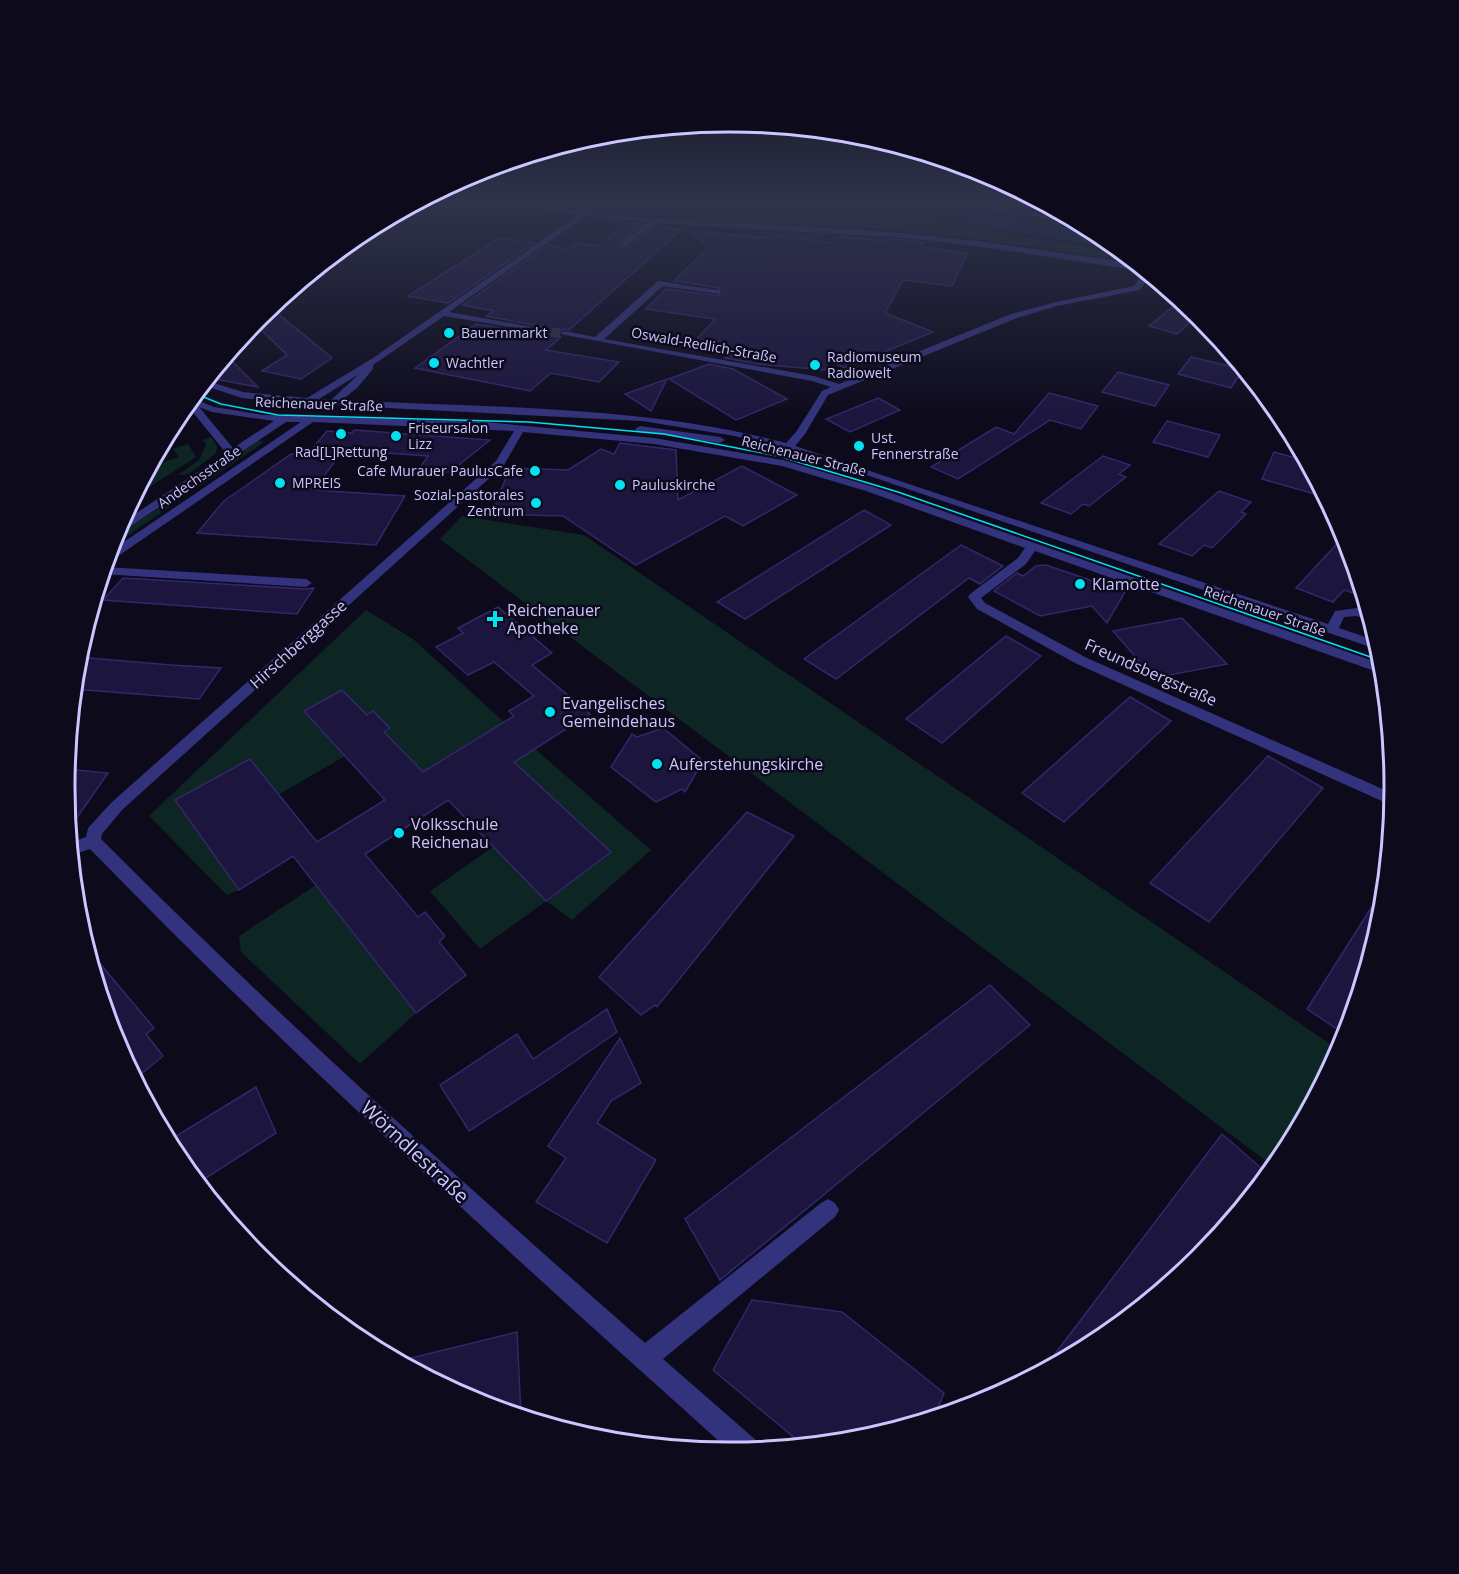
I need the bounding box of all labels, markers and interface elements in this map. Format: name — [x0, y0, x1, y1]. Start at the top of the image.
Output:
street label: Oswald-Redlich-Straße — [630, 322, 778, 367]
place label: Bauernmarkt — [461, 323, 547, 342]
marker: Bauernmarkt — [442, 326, 456, 340]
place label: Radiomuseum Radiowelt — [827, 347, 922, 382]
place label: Wachtler — [446, 353, 504, 372]
marker: Wachtler — [427, 356, 441, 370]
marker: Radiomuseum Radiowelt — [808, 358, 822, 372]
street label: Reichenauer Straße — [255, 392, 383, 415]
place label: Friseursalon Lizz — [408, 418, 488, 453]
marker: Rad[L]Rettung — [334, 427, 348, 441]
place label: Ust. Fennerstraße — [871, 428, 959, 463]
marker: Friseursalon Lizz — [389, 429, 403, 443]
street label: Reichenauer Straße — [740, 431, 869, 480]
marker: Ust. Fennerstraße — [852, 439, 866, 453]
street label: Andechsstraße — [153, 441, 244, 512]
place label: Rad[L]Rettung — [295, 442, 388, 461]
place label: Cafe Murauer PaulusCafe — [357, 461, 523, 480]
marker: Cafe Murauer PaulusCafe — [528, 464, 542, 478]
place label: MPREIS — [292, 473, 341, 492]
place label: Pauluskirche — [632, 475, 715, 494]
marker: MPREIS — [273, 476, 287, 490]
marker: Pauluskirche — [613, 478, 627, 492]
place label: Sozial-pastorales Zentrum — [414, 485, 524, 520]
marker: Sozial-pastorales Zentrum — [529, 496, 543, 510]
place label: Klamotte — [1092, 573, 1160, 595]
marker: Klamotte — [1073, 577, 1087, 591]
street label: Reichenauer Straße — [1202, 581, 1329, 640]
street label: Hirschberggasse — [245, 595, 351, 693]
place label: Reichenauer Apotheke — [507, 599, 601, 639]
marker: Reichenauer Apotheke — [488, 612, 502, 626]
street label: Freundsbergstraße — [1081, 633, 1221, 711]
place label: Evangelisches Gemeindehaus — [562, 692, 675, 732]
marker: Evangelisches Gemeindehaus — [543, 705, 557, 719]
place label: Auferstehungskirche — [669, 753, 823, 775]
marker: Auferstehungskirche — [650, 757, 664, 771]
place label: Volksschule Reichenau — [411, 813, 498, 853]
marker: Volksschule Reichenau — [392, 826, 406, 840]
street label: Wörndlestraße — [355, 1094, 475, 1209]

